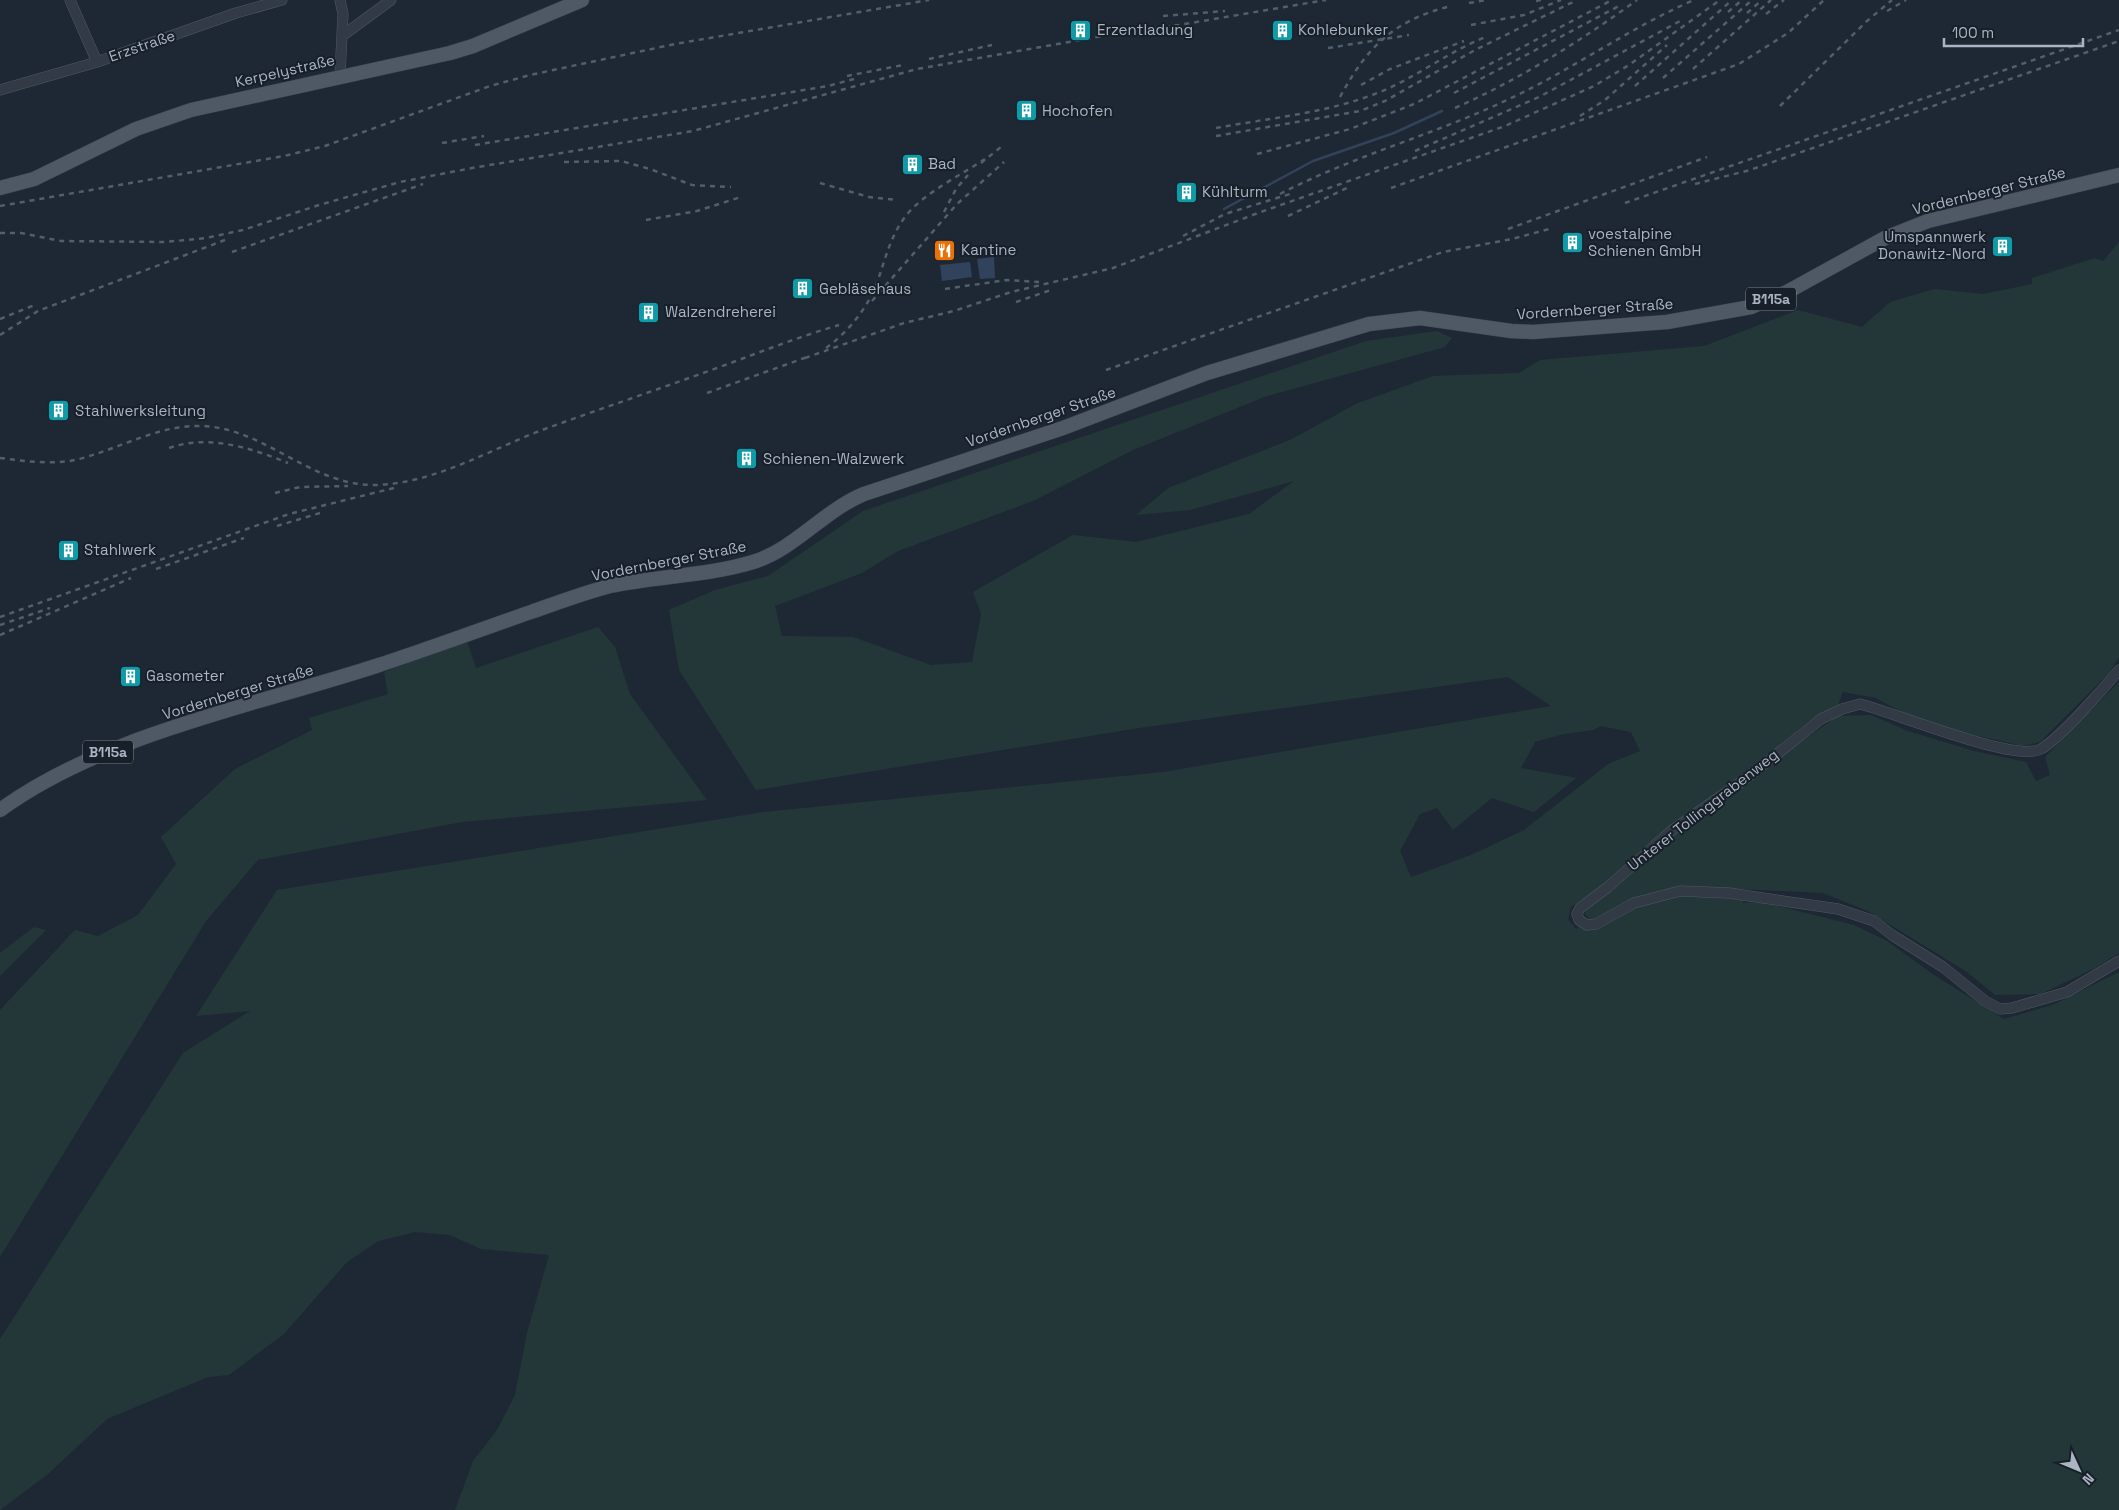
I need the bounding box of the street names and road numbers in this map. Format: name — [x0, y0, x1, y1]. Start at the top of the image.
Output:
street label: Erzstraße — [106, 25, 178, 66]
street label: Kerpelystraße — [233, 50, 337, 91]
street label: Vordernberger Straße — [1910, 162, 2068, 219]
road number: B115a — [1746, 288, 1796, 310]
street label: Vordernberger Straße — [1516, 294, 1674, 323]
street label: Vordernberger Straße — [963, 382, 1118, 451]
street label: Vordernberger Straße — [590, 536, 748, 585]
street label: Vordernberger Straße — [160, 659, 316, 724]
road number: B115a — [83, 740, 133, 764]
street label: Unterer Tollinggrabenweg — [1624, 745, 1782, 874]

